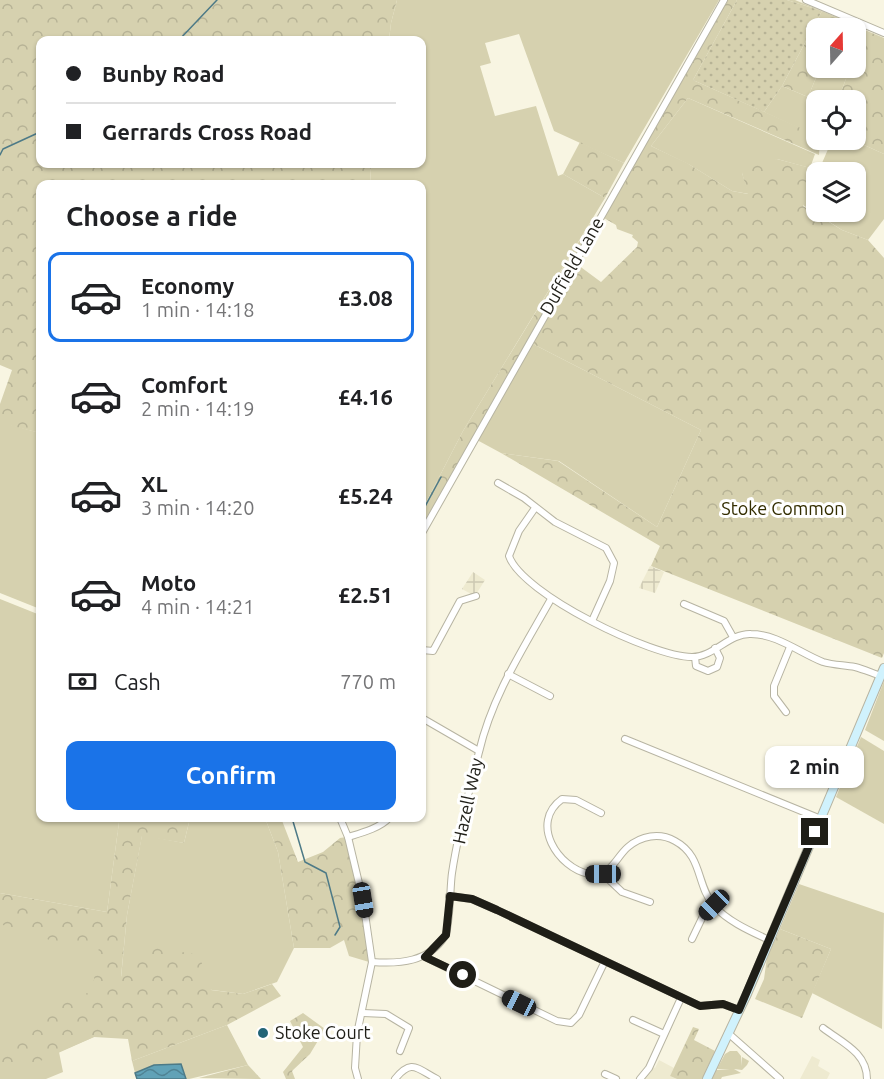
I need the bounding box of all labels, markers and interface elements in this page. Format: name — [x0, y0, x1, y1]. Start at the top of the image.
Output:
north arrow — [806, 18, 866, 78]
map controls — [806, 18, 866, 222]
text: Bunby Road — [102, 61, 225, 86]
button: locate — [806, 90, 866, 150]
text: Gerrards Cross Road — [102, 119, 312, 144]
button: layers — [806, 162, 866, 222]
text: Choose a ride — [66, 201, 238, 231]
street label: Duffield Lane — [535, 213, 607, 318]
icon: car — [69, 270, 123, 324]
text: Economy — [141, 273, 234, 298]
text: £3.08 — [338, 285, 393, 310]
text: 1 min · 14:18 — [141, 298, 255, 321]
icon: car — [69, 369, 123, 423]
text: Comfort — [141, 372, 228, 397]
text: £4.16 — [338, 384, 393, 409]
text: 2 min · 14:19 — [141, 397, 255, 420]
icon: car — [69, 468, 123, 522]
text: XL — [141, 471, 168, 496]
text: £5.24 — [338, 483, 393, 508]
text: 3 min · 14:20 — [141, 496, 255, 519]
park label: Stoke Common — [721, 498, 845, 518]
icon: car — [69, 567, 123, 621]
text: Moto — [141, 570, 196, 595]
text: £2.51 — [338, 582, 393, 607]
text: 4 min · 14:21 — [141, 595, 255, 618]
icon: cash — [66, 665, 99, 698]
text: Cash — [114, 669, 161, 694]
text: 770 m — [340, 670, 396, 693]
button: Confirm — [66, 741, 396, 810]
callout: 2 min — [766, 745, 864, 787]
text: 2 min — [789, 755, 840, 778]
street label: Hazell Way — [448, 756, 486, 846]
route end — [801, 818, 828, 845]
car — [585, 865, 621, 883]
car — [351, 881, 375, 919]
car — [695, 886, 733, 924]
route start — [449, 961, 476, 988]
car — [499, 987, 539, 1019]
place label: Stoke Court — [275, 1022, 371, 1042]
marker: Stoke Court — [256, 1026, 270, 1040]

